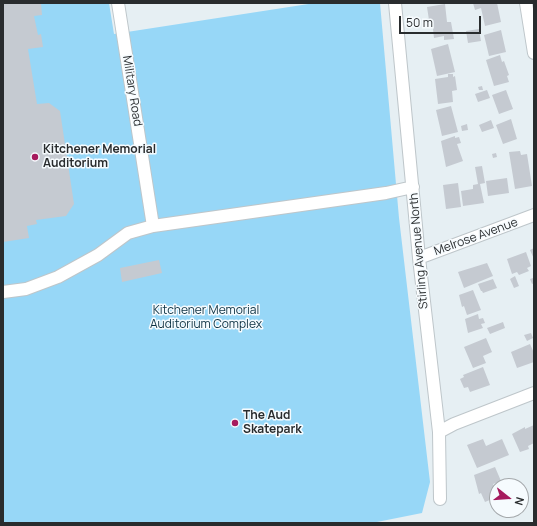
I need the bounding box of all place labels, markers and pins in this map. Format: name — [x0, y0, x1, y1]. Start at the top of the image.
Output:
place label: Kitchener Memorial Auditorium — [43, 143, 156, 171]
marker: Kitchener Memorial Auditorium — [30, 152, 40, 162]
place label: The Aud Skatepark — [243, 409, 302, 437]
marker: The Aud Skatepark — [230, 418, 240, 428]

